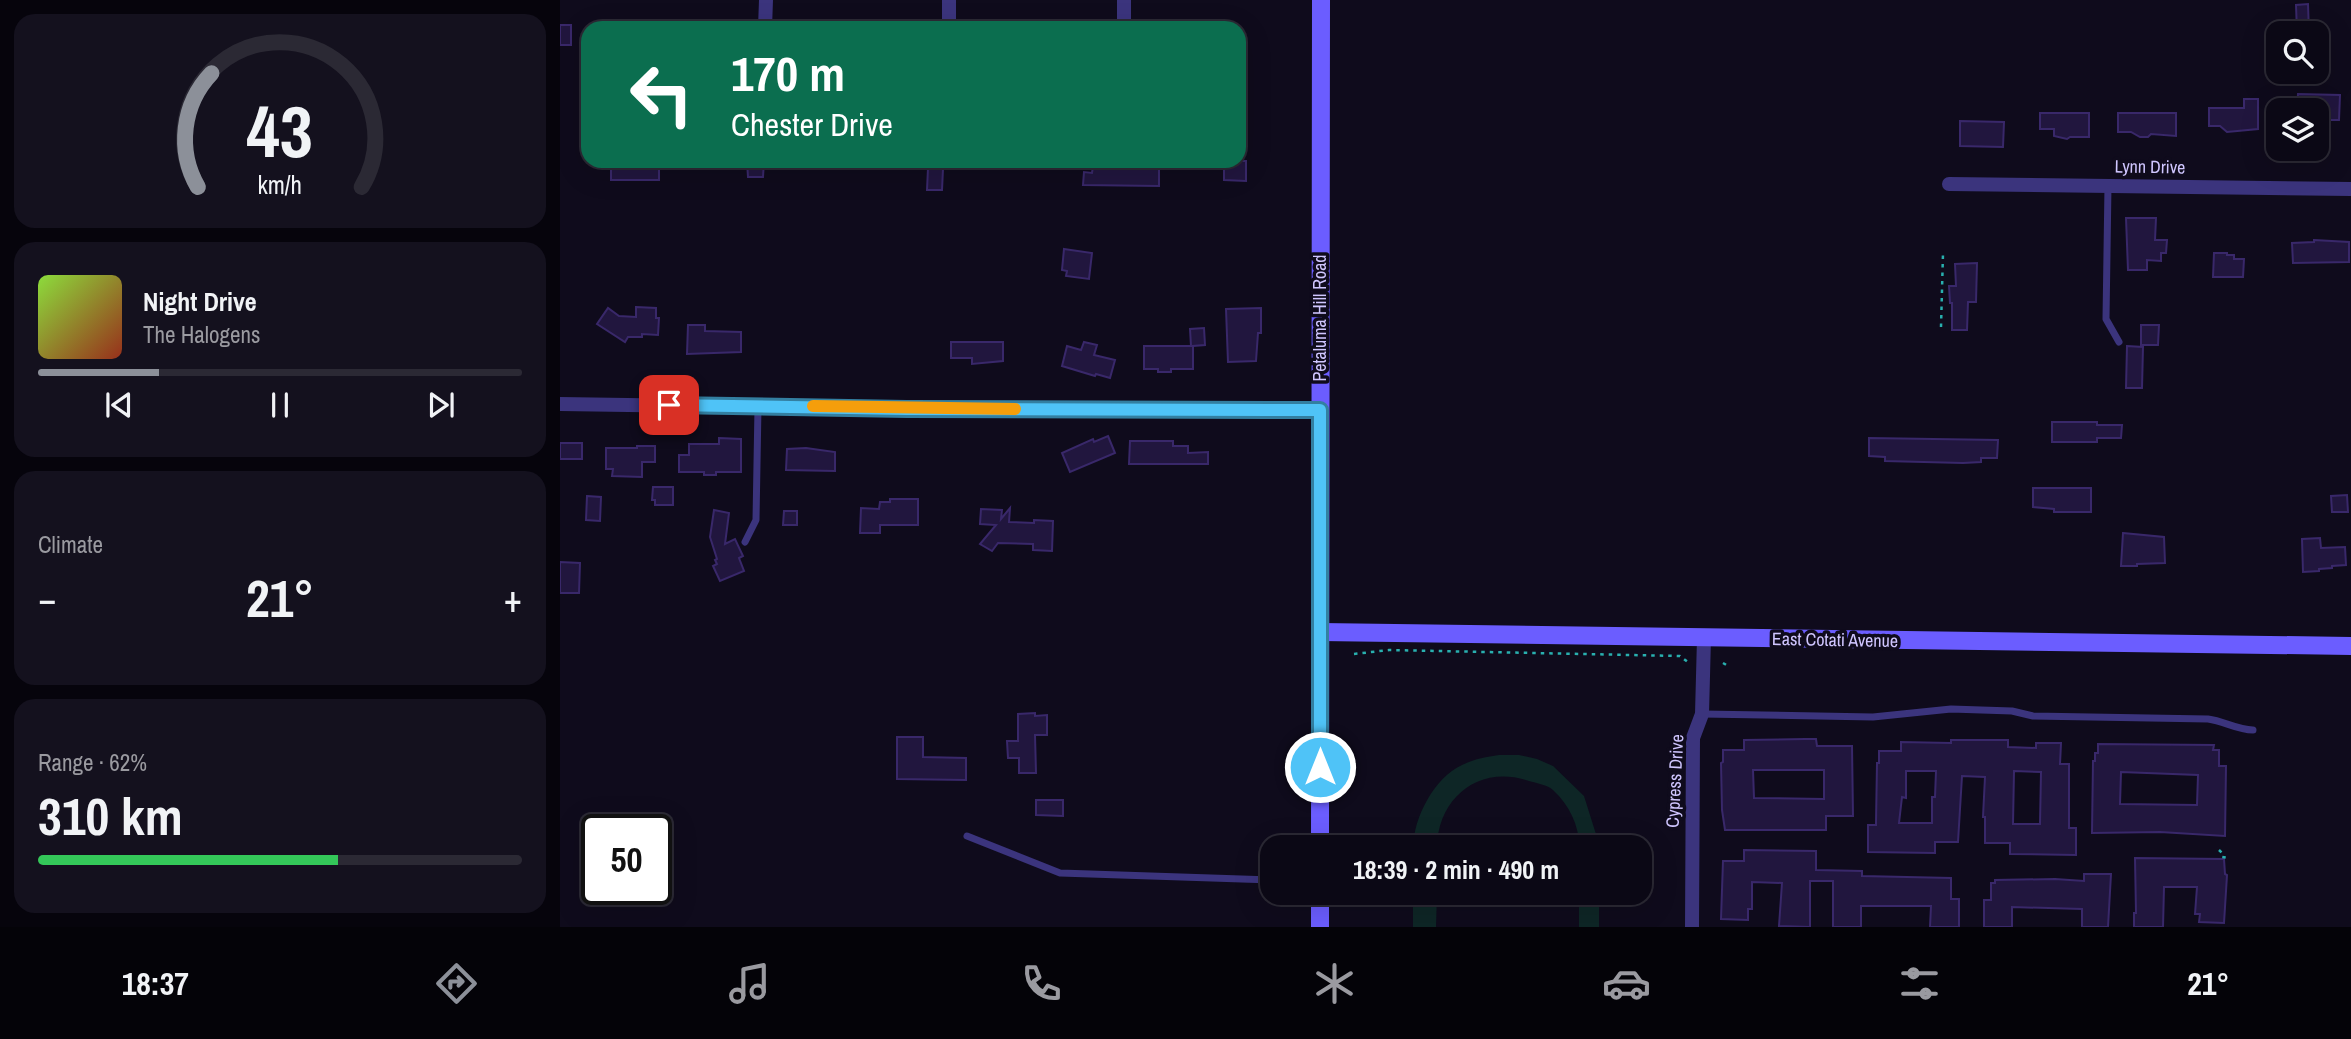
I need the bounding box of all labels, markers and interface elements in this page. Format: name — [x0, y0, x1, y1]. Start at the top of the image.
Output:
map controls — [2266, 21, 2329, 161]
button: search — [2266, 21, 2329, 84]
text: 170 m — [731, 40, 845, 106]
icon: left — [616, 49, 707, 140]
text: 43 — [247, 83, 313, 181]
button: layers — [2266, 98, 2329, 161]
text: Chester Drive — [731, 103, 893, 146]
street label: Lynn Drive — [2114, 153, 2186, 180]
text: km/h — [258, 168, 302, 202]
street label: Petaluma Hill Road — [1307, 254, 1332, 382]
text: Night Drive — [143, 284, 257, 319]
text: The Halogens — [143, 319, 260, 350]
pin — [639, 375, 699, 435]
icon: previous — [100, 386, 138, 424]
icon: pause — [261, 386, 299, 424]
icon: next — [422, 386, 460, 424]
icon: arrive — [650, 386, 688, 424]
text: Climate — [38, 529, 103, 560]
text: 21° — [246, 563, 314, 633]
text: − — [38, 573, 56, 624]
text: + — [504, 573, 522, 624]
street label: East Cotati Avenue — [1772, 626, 1898, 653]
position arrow — [1283, 730, 1357, 804]
street label: Cypress Drive — [1660, 734, 1689, 828]
text: Range · 62% — [38, 747, 147, 778]
text: 310 km — [38, 781, 183, 851]
speed limit sign: 50 — [581, 814, 672, 905]
text: 18:39 · 2 min · 490 m — [1353, 852, 1559, 887]
icon: directions — [432, 959, 481, 1008]
icon: music — [725, 959, 774, 1008]
icon: phone — [1017, 959, 1066, 1008]
icon: climate — [1310, 959, 1359, 1008]
icon: car — [1602, 959, 1651, 1008]
icon: filters — [1895, 959, 1944, 1008]
text: 18:37 — [122, 962, 189, 1005]
text: 21° — [2187, 962, 2229, 1005]

